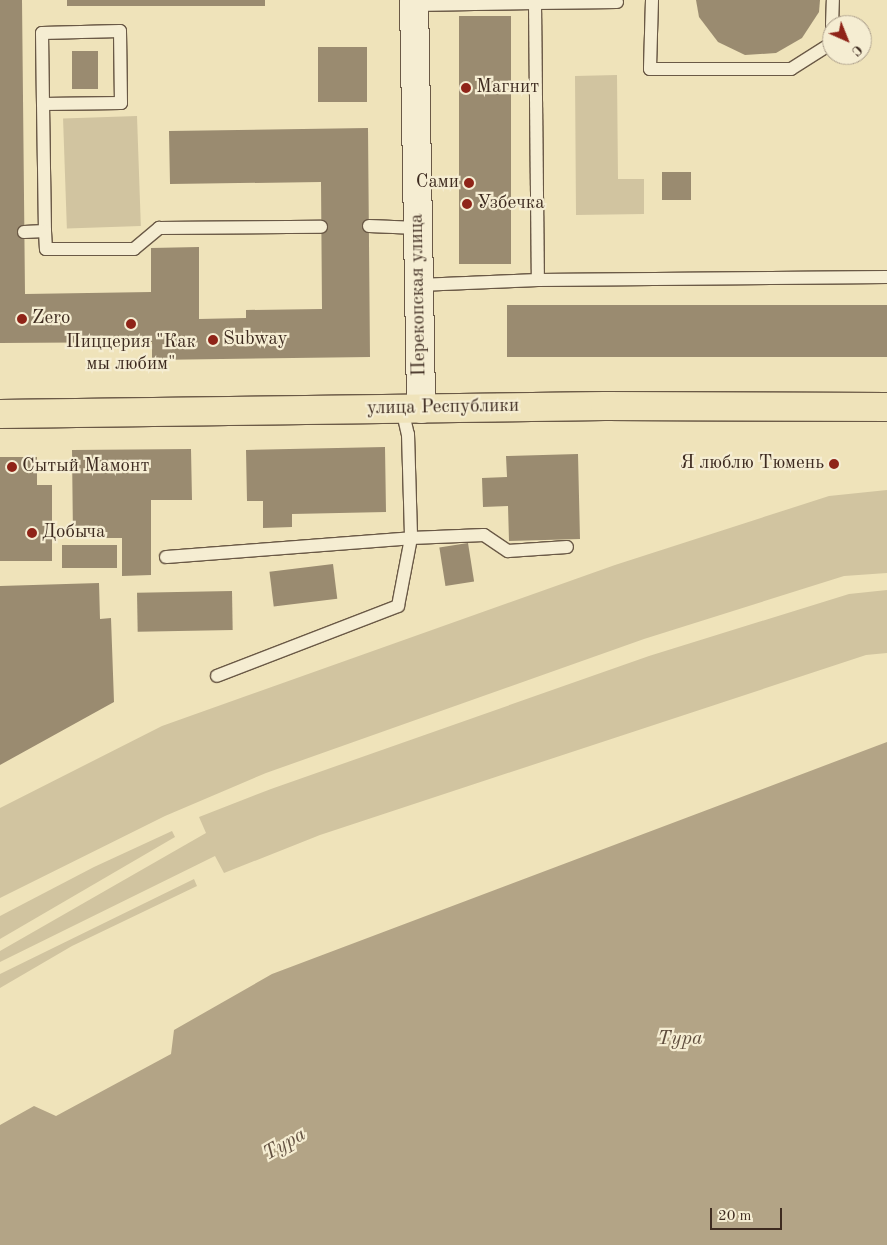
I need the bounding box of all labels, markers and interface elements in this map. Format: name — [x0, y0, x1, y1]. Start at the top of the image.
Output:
north arrow — [822, 15, 872, 65]
text: С — [849, 42, 865, 58]
place label: Магнит — [476, 77, 539, 99]
marker: Магнит — [460, 82, 472, 94]
place label: Сами — [416, 172, 459, 194]
marker: Сами — [463, 177, 475, 189]
place label: Узбечка — [477, 193, 545, 215]
marker: Узбечка — [461, 198, 473, 210]
street label: Перекопская улица — [406, 213, 432, 377]
place label: Zero — [32, 308, 70, 330]
marker: Zero — [16, 313, 28, 325]
marker: Пиццерия "Как мы любим" — [125, 318, 137, 330]
place label: Subway — [223, 329, 288, 351]
place label: Пиццерия "Как мы любим" — [66, 332, 196, 376]
marker: Subway — [207, 334, 219, 346]
street label: улица Республики — [367, 395, 519, 421]
place label: Я люблю Тюмень — [680, 453, 824, 475]
place label: Сытый Мамонт — [22, 456, 149, 478]
marker: Я люблю Тюмень — [828, 458, 840, 470]
marker: Сытый Мамонт — [6, 461, 18, 473]
place label: Добыча — [42, 522, 105, 544]
marker: Добыча — [26, 527, 38, 539]
water label: Тура — [657, 1027, 703, 1051]
water label: Тура — [259, 1123, 311, 1167]
scale bar — [712, 1198, 784, 1230]
text: 20 m — [718, 1209, 752, 1224]

